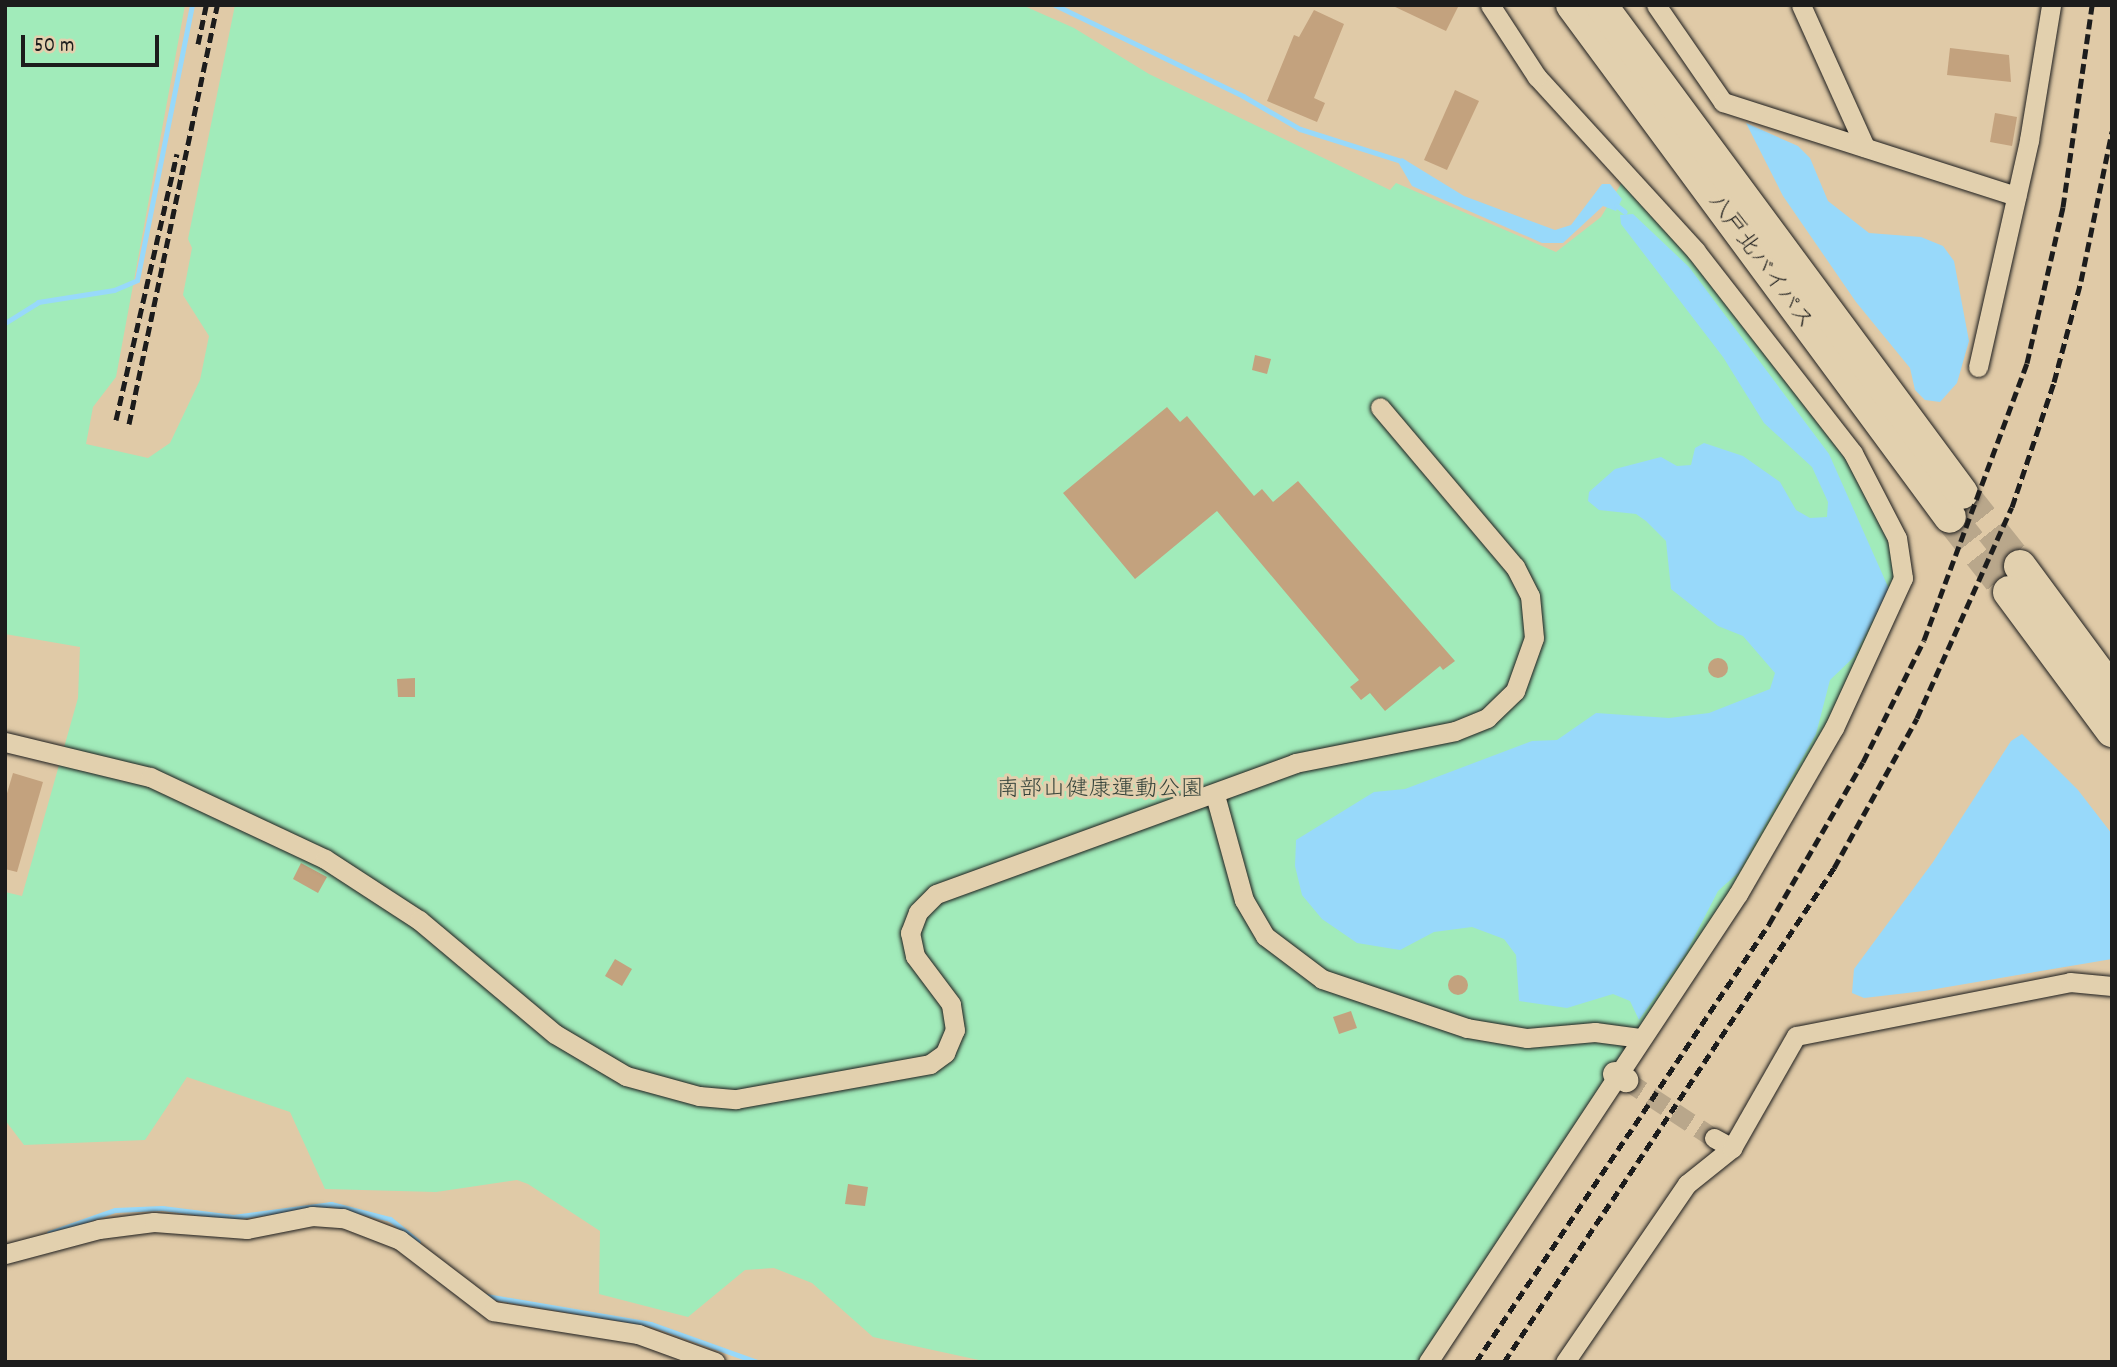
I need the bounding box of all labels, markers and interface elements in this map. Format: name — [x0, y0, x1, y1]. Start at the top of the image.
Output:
scale bar — [24, 21, 163, 65]
text: 50 m — [34, 32, 74, 62]
street label: 八戸北バイパス — [1701, 190, 1817, 336]
park label: 南部山健康運動公園 — [997, 777, 1203, 805]

